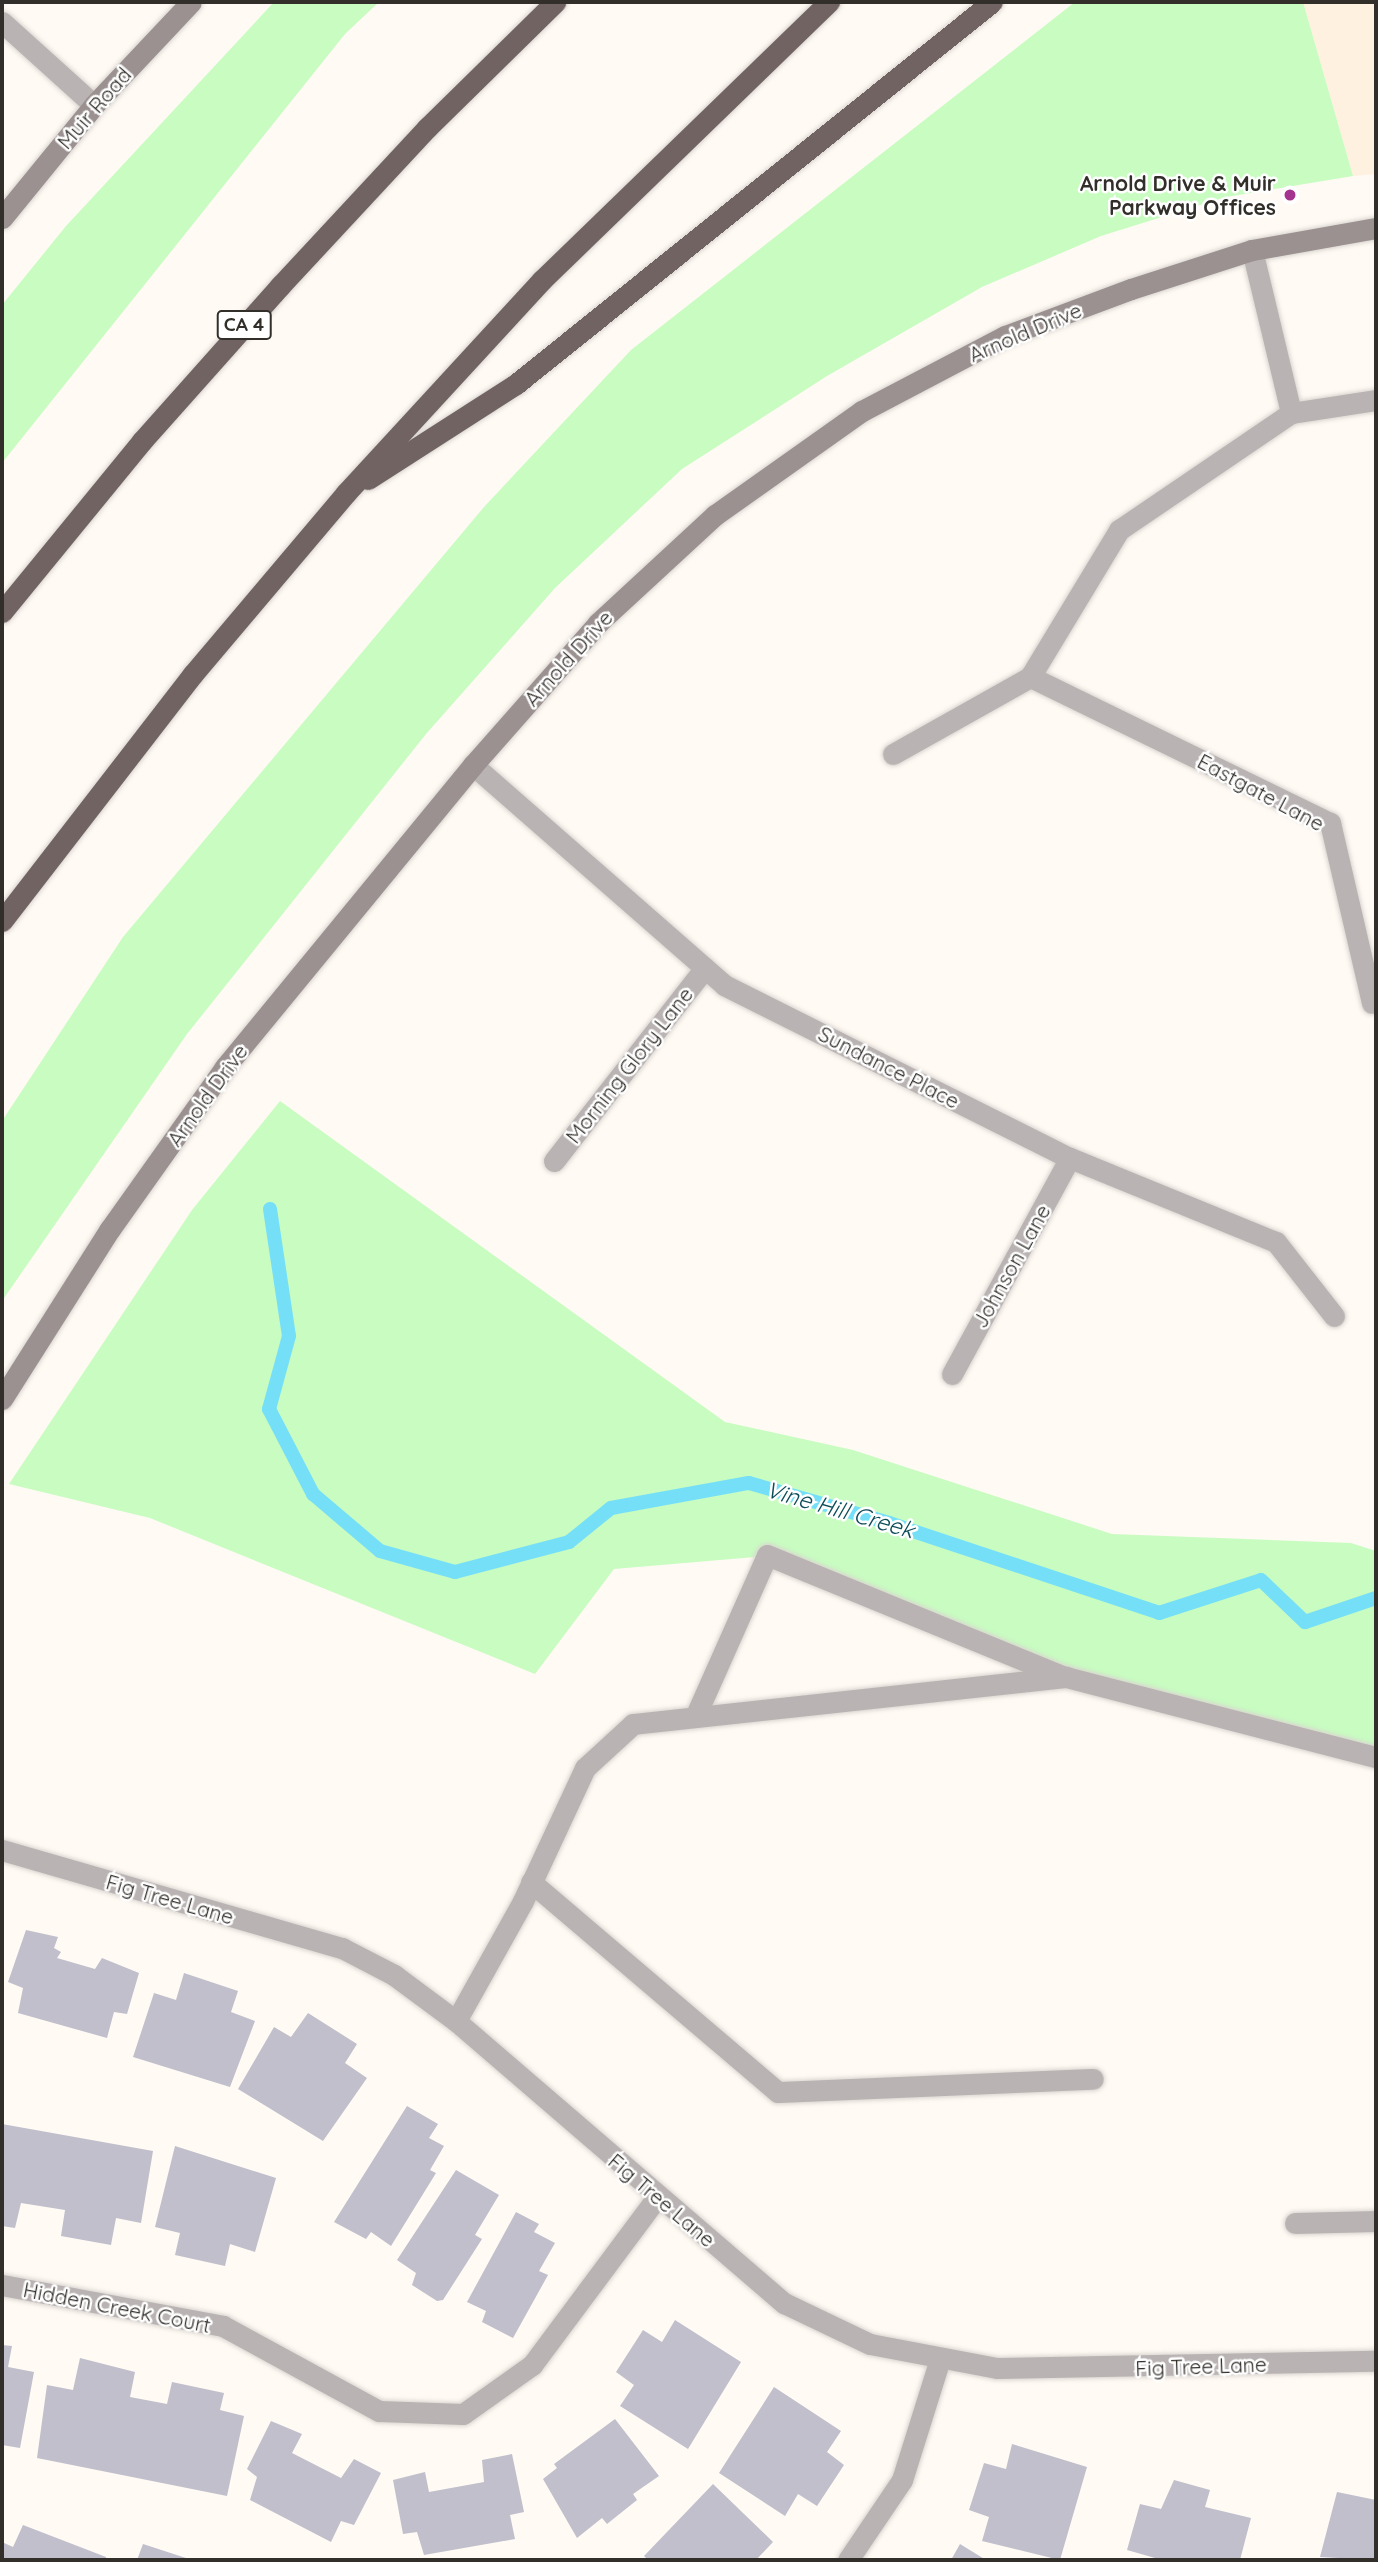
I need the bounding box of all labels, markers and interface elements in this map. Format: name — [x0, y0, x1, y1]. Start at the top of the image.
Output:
street label: Muir Road — [52, 62, 136, 154]
place label: Arnold Drive & Muir Parkway Offices — [1080, 170, 1276, 220]
marker: Arnold Drive & Muir Parkway Offices — [1282, 187, 1298, 203]
street label: Arnold Drive — [965, 297, 1085, 367]
road number: CA 4 — [216, 310, 272, 340]
street label: Arnold Drive — [518, 605, 618, 711]
street label: Eastgate Lane — [1193, 748, 1329, 836]
street label: Morning Glory Lane — [560, 982, 698, 1148]
street label: Sundance Place — [814, 1021, 964, 1113]
street label: Arnold Drive — [162, 1039, 252, 1151]
street label: Johnson Lane — [967, 1200, 1055, 1332]
water label: Vine Hill Creek — [763, 1476, 917, 1544]
street label: Fig Tree Lane — [103, 1869, 237, 1929]
street label: Fig Tree Lane — [603, 2148, 721, 2252]
street label: Hidden Creek Court — [21, 2276, 213, 2338]
street label: Fig Tree Lane — [1135, 2351, 1267, 2381]

